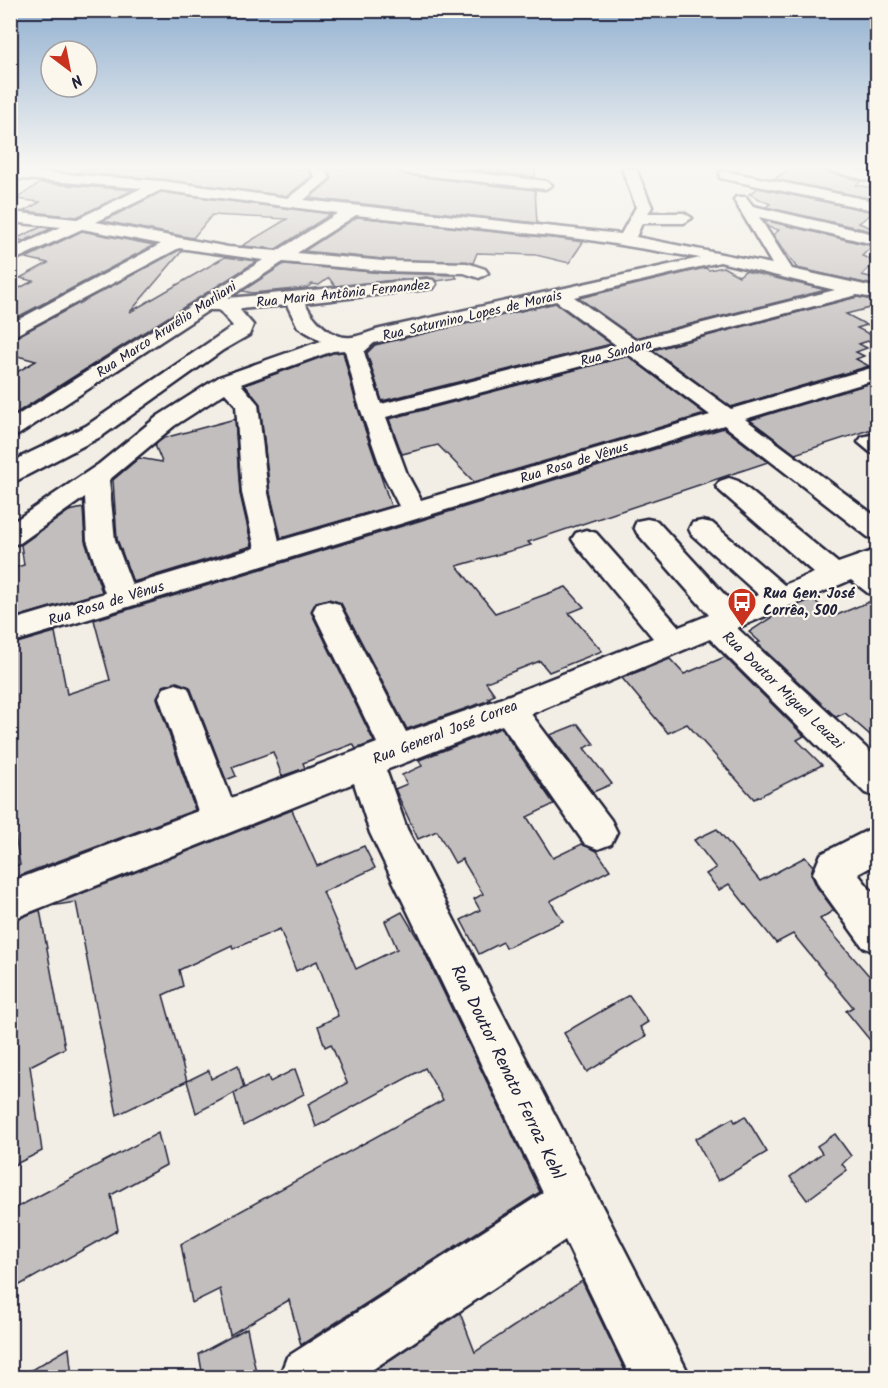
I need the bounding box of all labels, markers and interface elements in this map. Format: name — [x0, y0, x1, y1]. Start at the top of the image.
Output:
north arrow — [39, 39, 99, 99]
text: N — [65, 67, 87, 94]
street label: Rua Maria Antônia Fernandez — [255, 274, 431, 314]
street label: Rua Marco Arurélio Marliani — [92, 276, 242, 384]
street label: Rua Saturnino Lopes de Morais — [380, 285, 564, 347]
street label: Rua Sandara — [578, 333, 654, 373]
street label: Rua Rosa de Vênus — [517, 436, 631, 490]
street label: Rua Rosa de Vênus — [45, 575, 168, 633]
place label: Rua Gen. José Corrêa, 500 — [763, 582, 856, 623]
bus stop icon: Rua Gen. José Corrêa, 500 — [726, 586, 758, 628]
street label: Rua Doutor Miguel Leuzzi — [716, 626, 850, 756]
street label: Rua General José Correa — [369, 694, 521, 772]
street label: Rua Doutor Renato Ferraz Kehl — [442, 960, 572, 1186]

